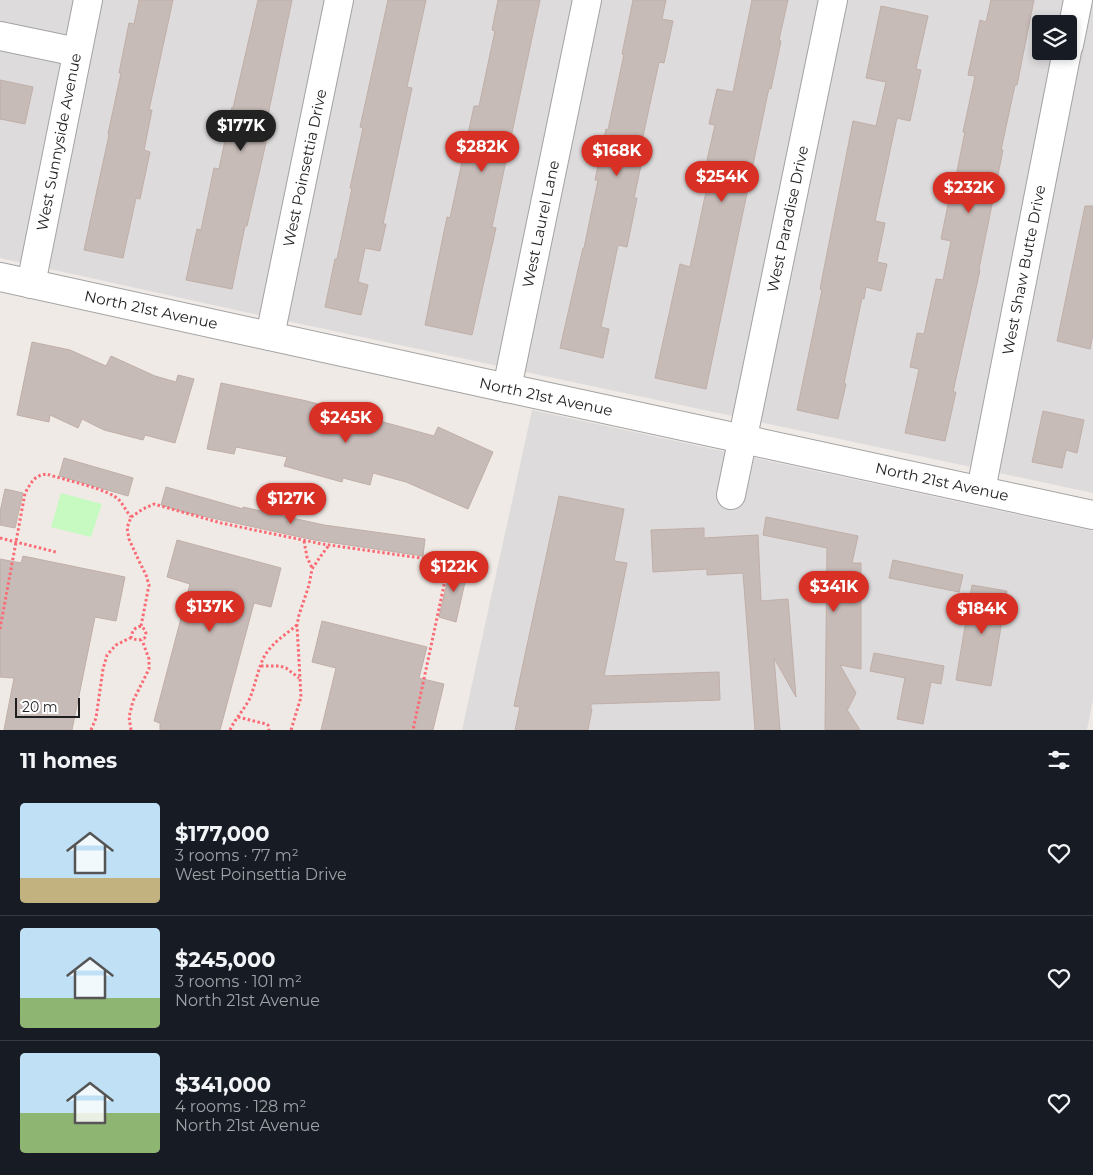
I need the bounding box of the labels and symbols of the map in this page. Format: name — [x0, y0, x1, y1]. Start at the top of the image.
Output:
street label: West Sunnyside Avenue — [32, 51, 85, 232]
street label: West Poinsettia Drive — [278, 87, 331, 249]
pin: $177K — [206, 110, 276, 152]
pin: $282K — [447, 130, 517, 173]
pin: $168K — [582, 134, 652, 177]
street label: West Paradise Drive — [763, 144, 812, 294]
street label: West Laurel Lane — [518, 158, 563, 289]
pin: $254K — [687, 160, 757, 203]
pin: $232K — [934, 172, 1004, 214]
street label: West Shaw Butte Drive — [998, 183, 1049, 357]
street label: North 21st Avenue — [83, 286, 220, 333]
street label: North 21st Avenue — [478, 373, 615, 420]
pin: $245K — [311, 402, 381, 444]
street label: North 21st Avenue — [874, 458, 1011, 505]
pin: $127K — [256, 482, 326, 525]
pin: $122K — [419, 550, 489, 593]
pin: $341K — [799, 570, 869, 613]
pin: $137K — [175, 590, 245, 633]
pin: $184K — [947, 592, 1017, 635]
scale bar — [15, 695, 80, 718]

